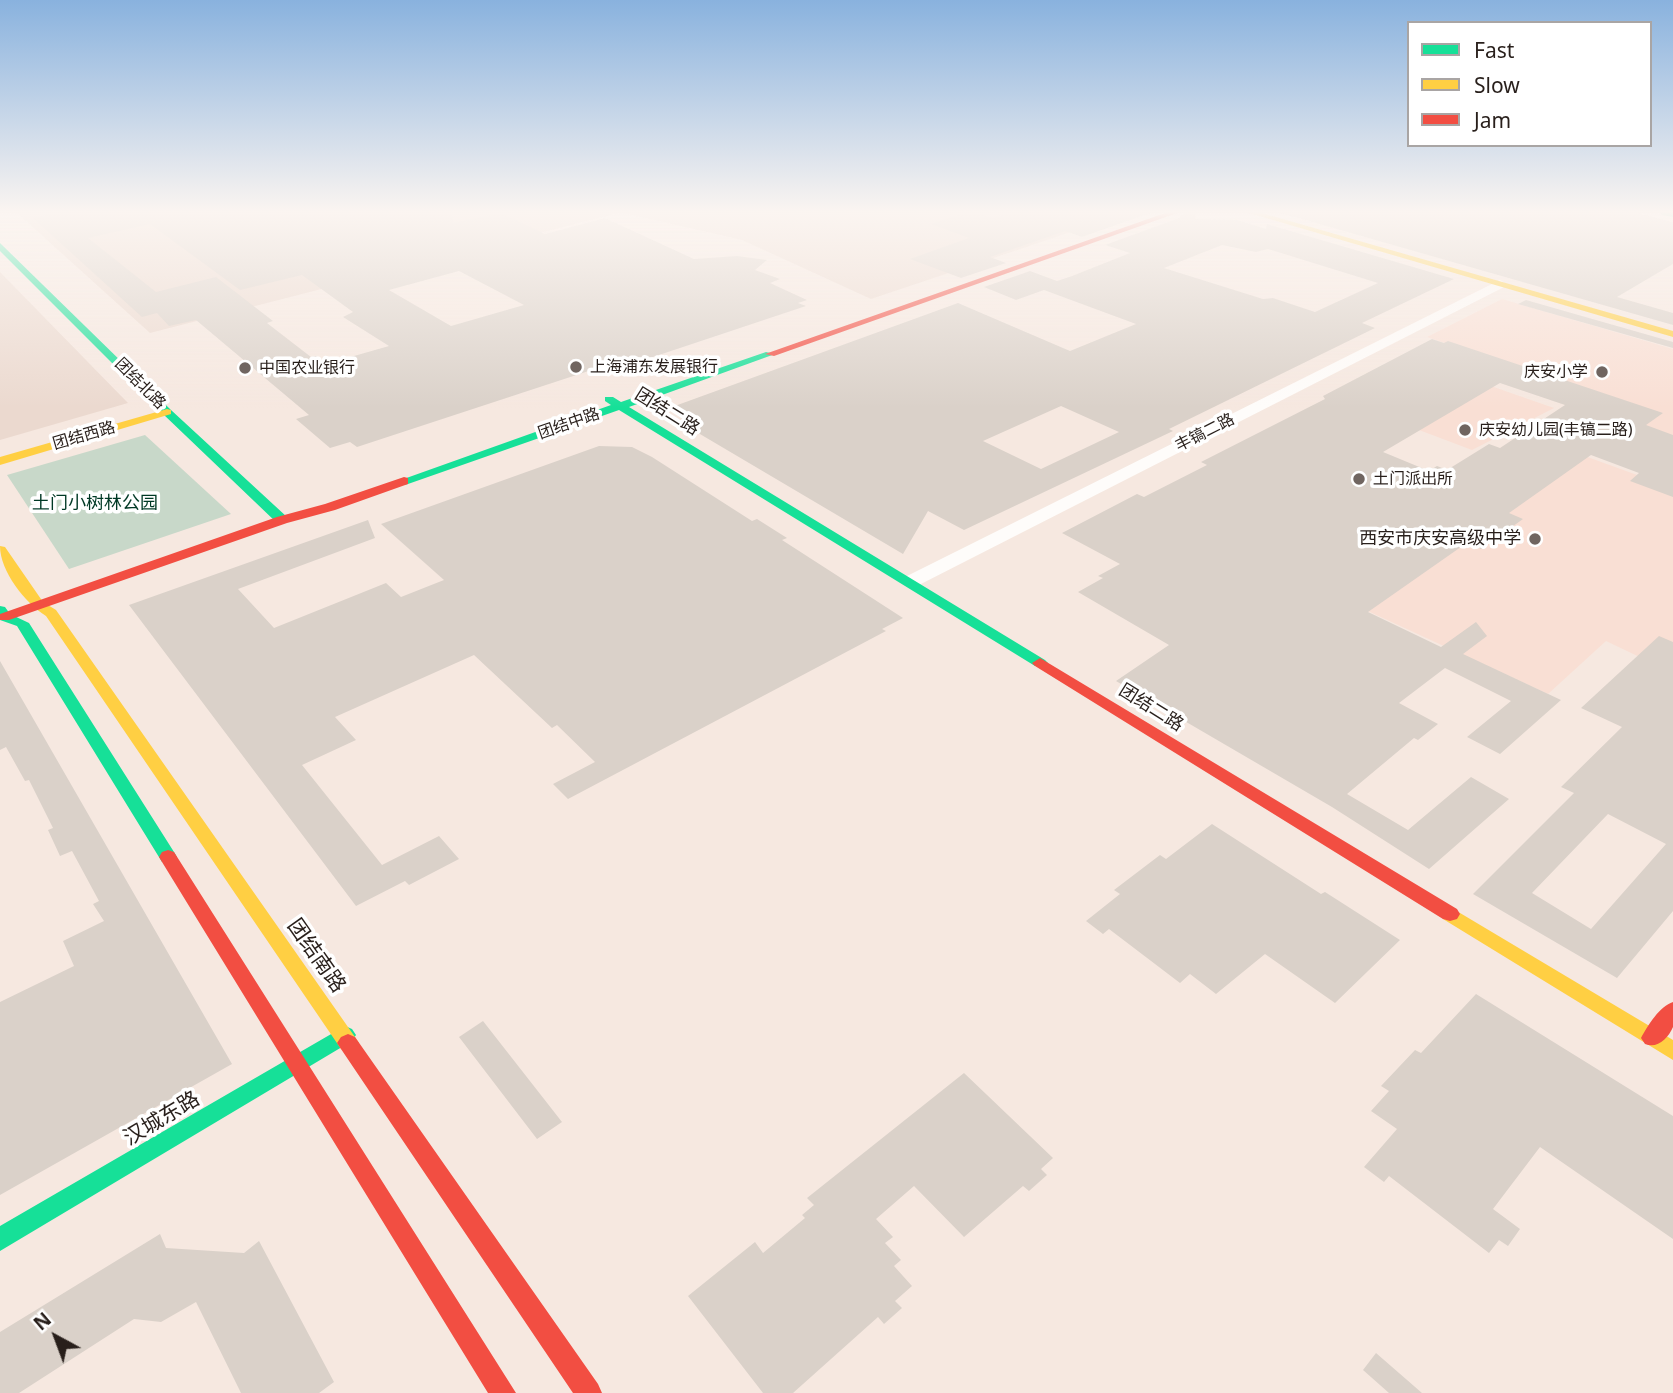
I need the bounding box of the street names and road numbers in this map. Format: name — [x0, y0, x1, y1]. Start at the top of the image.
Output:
street label: 团结北路 — [111, 355, 169, 413]
street label: 团结二路 — [631, 384, 703, 440]
street label: 团结中路 — [536, 405, 602, 443]
street label: 丰镐二路 — [1172, 410, 1238, 456]
street label: 团结西路 — [51, 418, 117, 454]
street label: 团结二路 — [1115, 680, 1187, 736]
street label: 团结南路 — [282, 914, 350, 998]
street label: 汉城东路 — [120, 1087, 204, 1151]

